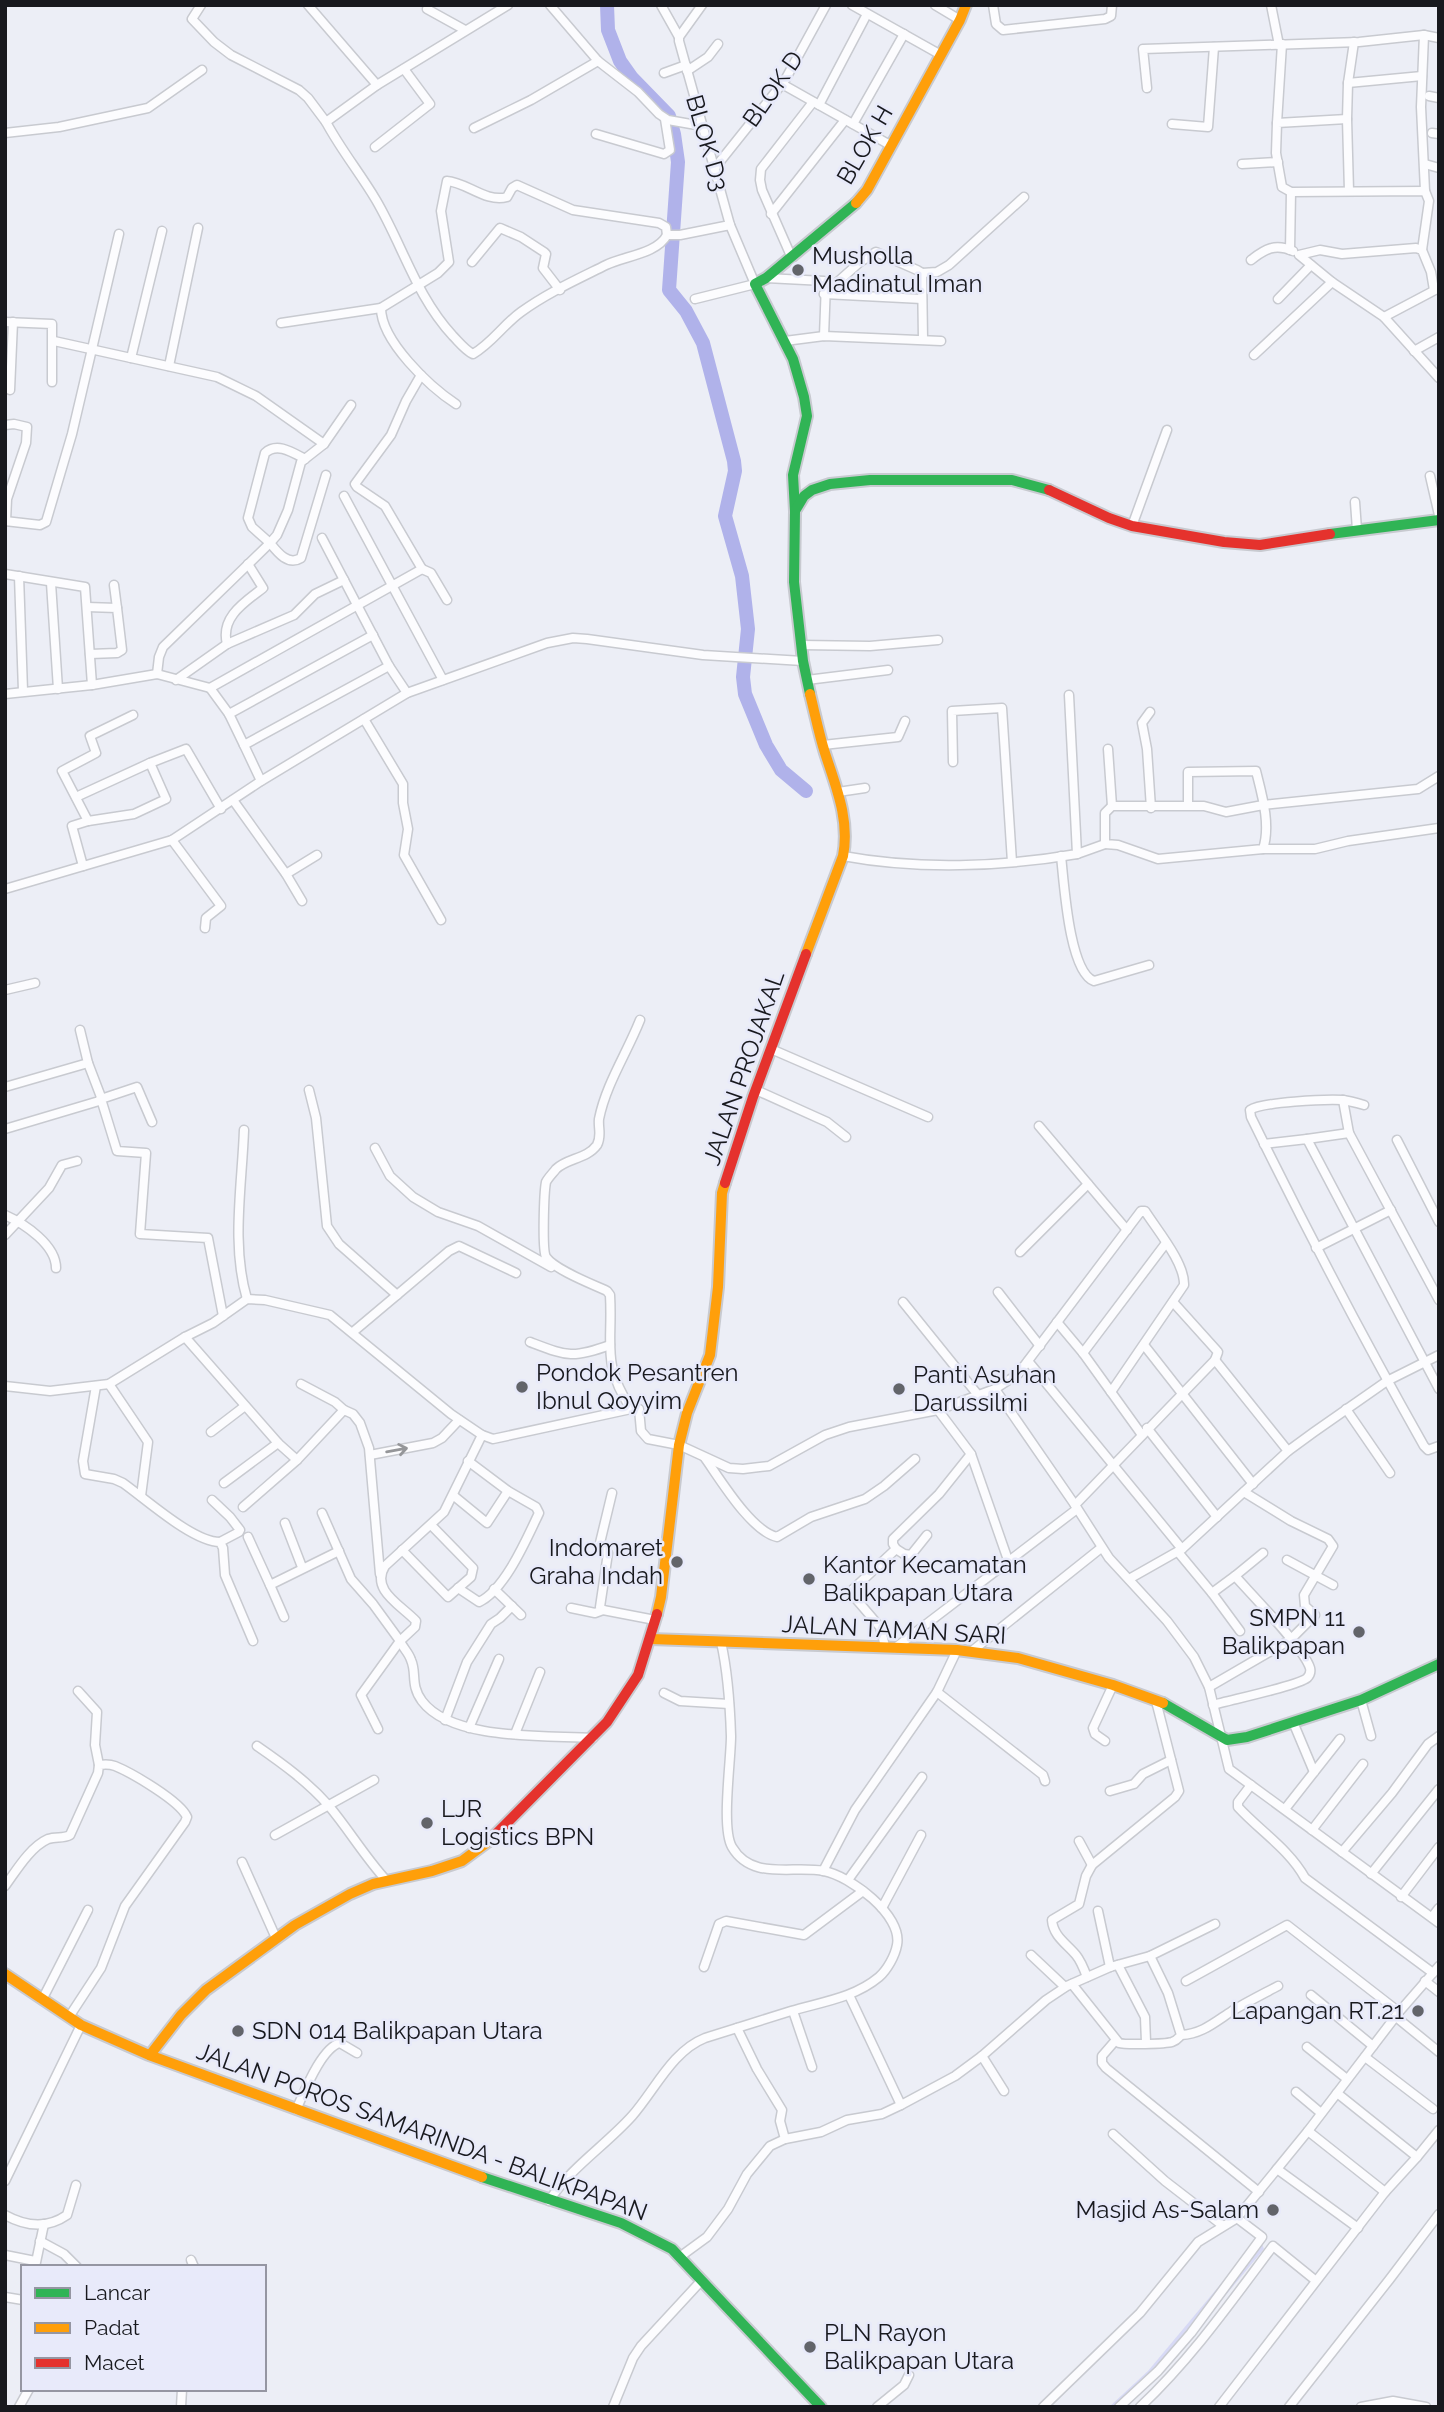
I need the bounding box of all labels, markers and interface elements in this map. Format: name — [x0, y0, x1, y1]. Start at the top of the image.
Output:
street label: BLOK D — [736, 45, 809, 132]
street label: BLOK D3 — [680, 91, 735, 194]
street label: BLOK H — [830, 100, 899, 189]
place label: Musholla Madinatul Iman — [812, 241, 982, 298]
marker: Musholla Madinatul Iman — [790, 262, 806, 278]
street label: JALAN PROJAKAL — [697, 967, 790, 1169]
place label: Pondok Pesantren Ibnul Qoyyim — [536, 1358, 739, 1415]
place label: Panti Asuhan Darussilmi — [913, 1360, 1056, 1417]
marker: Pondok Pesantren Ibnul Qoyyim — [514, 1379, 530, 1395]
marker: Panti Asuhan Darussilmi — [891, 1381, 907, 1397]
one-way arrow — [385, 1443, 408, 1456]
place label: Indomaret Graha Indah — [529, 1533, 663, 1590]
place label: Kantor Kecamatan Balikpapan Utara — [823, 1550, 1027, 1607]
marker: Indomaret Graha Indah — [669, 1554, 685, 1570]
marker: Kantor Kecamatan Balikpapan Utara — [801, 1571, 817, 1587]
place label: SMPN 11 Balikpapan — [1222, 1603, 1345, 1660]
street label: JALAN TAMAN SARI — [781, 1609, 1007, 1650]
marker: SMPN 11 Balikpapan — [1351, 1624, 1367, 1640]
place label: LJR Logistics BPN — [441, 1794, 594, 1851]
marker: LJR Logistics BPN — [419, 1815, 435, 1831]
place label: Lapangan RT.21 — [1231, 1996, 1404, 2025]
marker: Lapangan RT.21 — [1410, 2003, 1426, 2019]
place label: SDN 014 Balikpapan Utara — [252, 2016, 543, 2045]
marker: SDN 014 Balikpapan Utara — [230, 2023, 246, 2039]
street label: JALAN POROS SAMARINDA - BALIKPAPAN — [193, 2036, 652, 2227]
place label: Masjid As-Salam — [1075, 2195, 1259, 2224]
marker: Masjid As-Salam — [1265, 2202, 1281, 2218]
legend — [21, 2265, 266, 2391]
text: Lancar — [84, 2280, 151, 2305]
text: Padat — [84, 2315, 140, 2340]
place label: PLN Rayon Balikpapan Utara — [824, 2318, 1014, 2375]
marker: PLN Rayon Balikpapan Utara — [802, 2339, 818, 2355]
text: Macet — [84, 2350, 144, 2375]

